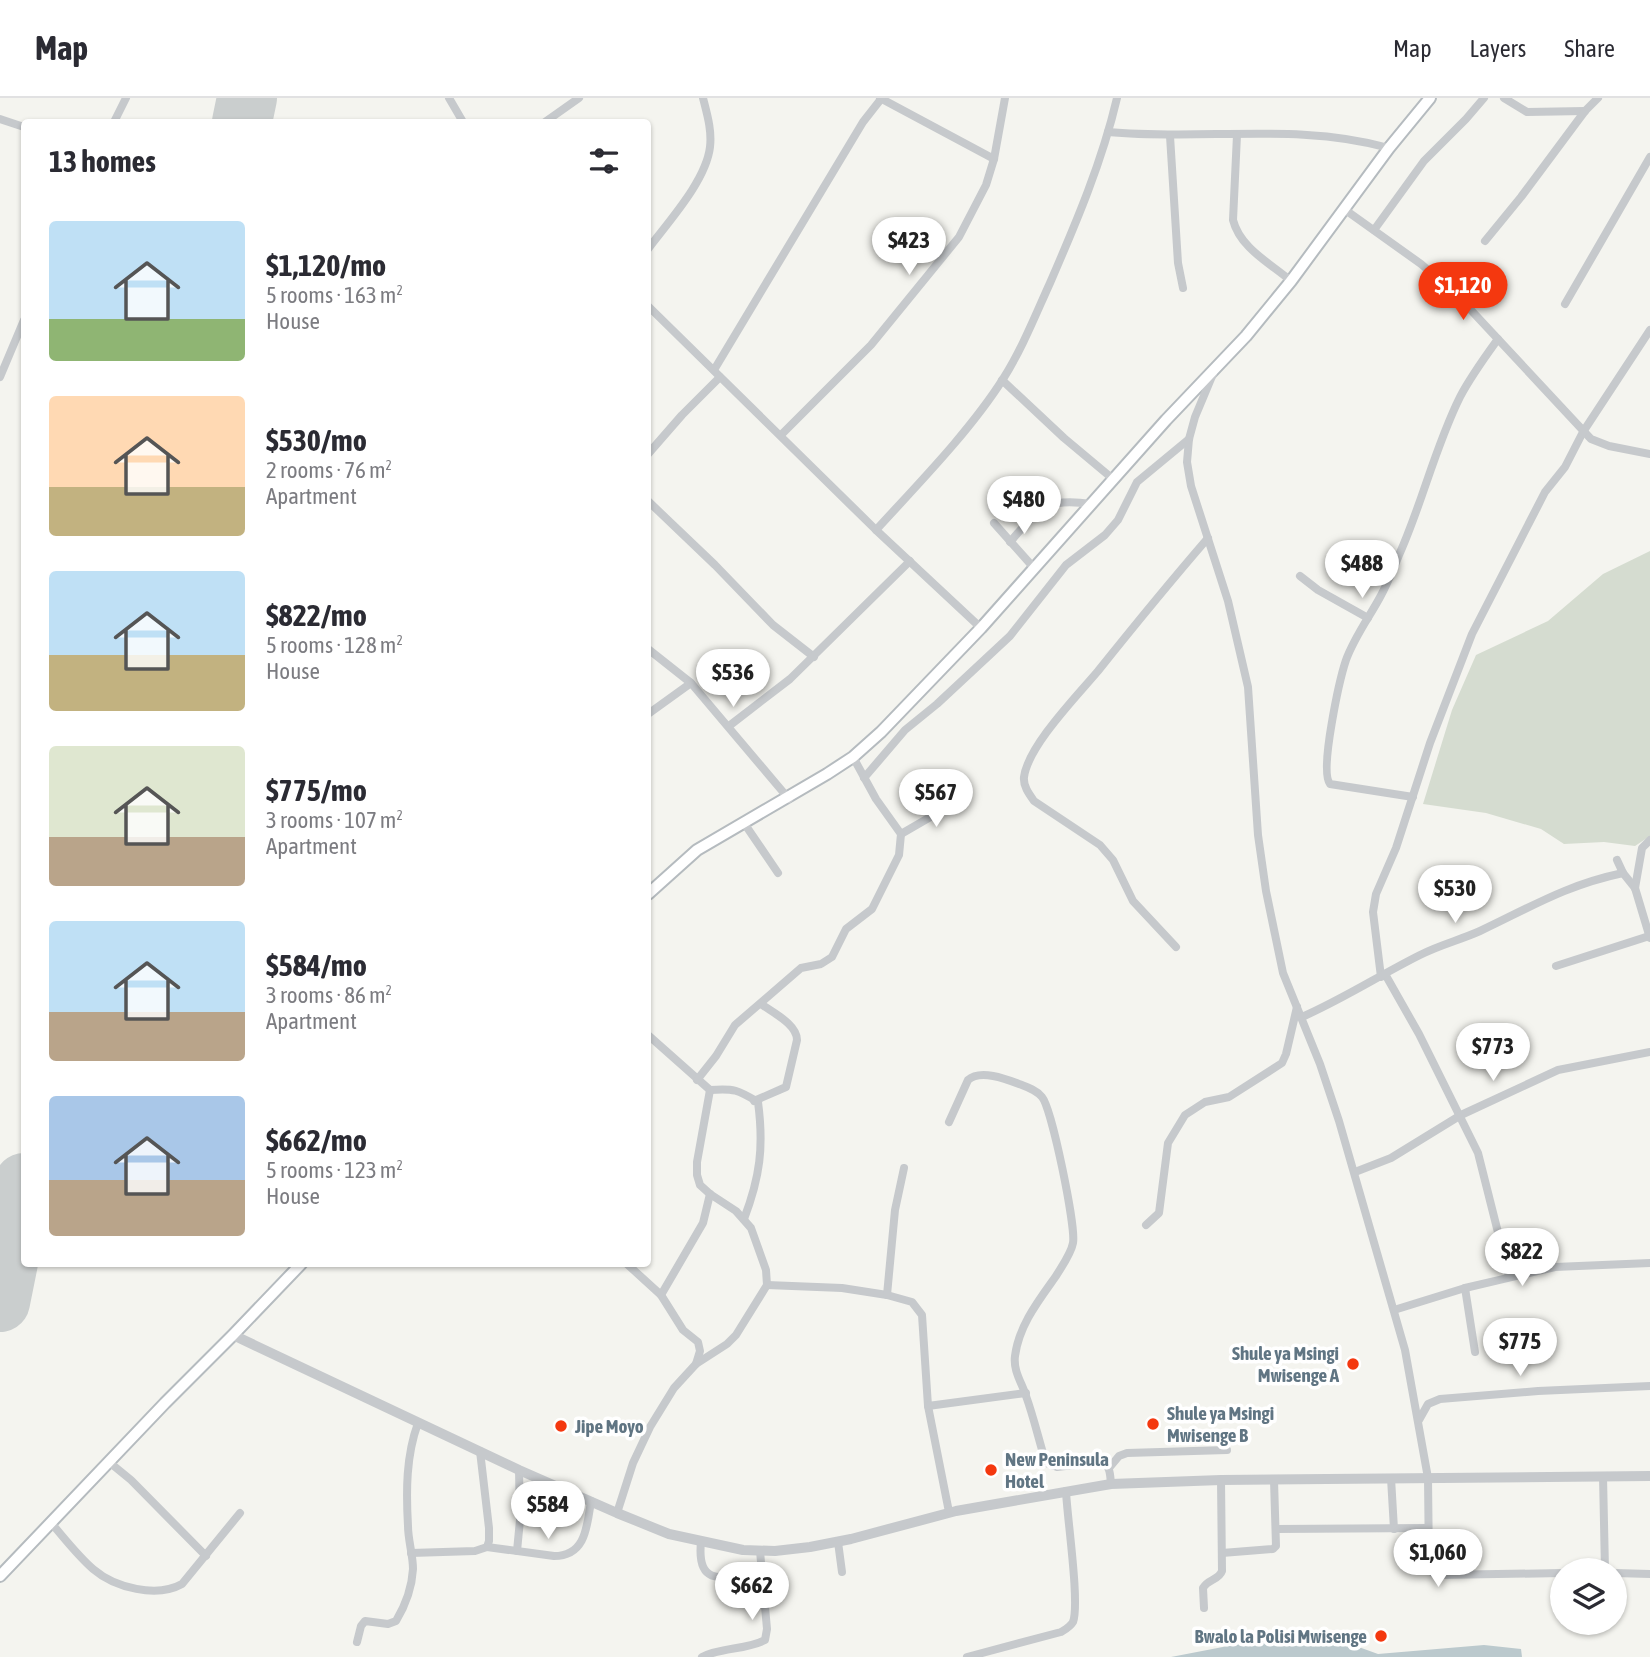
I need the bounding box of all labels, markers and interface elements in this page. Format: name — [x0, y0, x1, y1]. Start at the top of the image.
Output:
text: Map — [35, 29, 88, 67]
text: Map — [1393, 35, 1432, 62]
text: Layers — [1470, 35, 1526, 62]
text: Share — [1564, 35, 1615, 62]
icon: filters — [585, 142, 623, 180]
text: 13 homes — [49, 144, 156, 178]
pin: $423 — [868, 218, 950, 277]
text: $423 — [888, 227, 930, 253]
text: $1,120/mo — [266, 248, 386, 282]
icon: home — [105, 249, 189, 333]
pin: $1,120 — [1406, 262, 1520, 322]
text: $1,120 — [1435, 272, 1492, 298]
text: 5 rooms · 163 m² — [266, 282, 403, 308]
text: House — [266, 308, 320, 334]
text: $530/mo — [266, 423, 367, 457]
icon: home — [105, 424, 189, 508]
text: 2 rooms · 76 m² — [266, 457, 392, 483]
pin: $480 — [983, 476, 1065, 536]
text: Apartment — [266, 483, 357, 509]
text: $480 — [1003, 486, 1045, 512]
pin: $488 — [1321, 540, 1403, 600]
text: $488 — [1341, 550, 1383, 576]
text: $822/mo — [266, 598, 367, 632]
icon: home — [105, 599, 189, 683]
text: 5 rooms · 128 m² — [266, 632, 403, 658]
pin: $536 — [692, 650, 774, 709]
text: House — [266, 658, 320, 684]
text: $536 — [712, 659, 754, 685]
pin: $567 — [895, 770, 977, 829]
text: $775/mo — [266, 773, 367, 807]
icon: home — [105, 774, 189, 858]
text: $567 — [915, 779, 957, 805]
text: 3 rooms · 107 m² — [266, 807, 403, 833]
text: Apartment — [266, 833, 357, 859]
pin: $530 — [1414, 866, 1496, 925]
text: $530 — [1434, 875, 1476, 901]
text: $584/mo — [266, 948, 367, 982]
icon: home — [105, 949, 189, 1033]
text: 3 rooms · 86 m² — [266, 982, 392, 1008]
text: Apartment — [266, 1008, 357, 1034]
pin: $773 — [1452, 1024, 1534, 1083]
text: $773 — [1472, 1033, 1514, 1059]
text: $662/mo — [266, 1123, 367, 1157]
icon: home — [105, 1124, 189, 1208]
text: 5 rooms · 123 m² — [266, 1157, 403, 1183]
text: House — [266, 1183, 320, 1209]
pin: $822 — [1481, 1228, 1563, 1288]
text: $822 — [1501, 1238, 1543, 1264]
pin: $775 — [1479, 1318, 1561, 1378]
text: $775 — [1499, 1328, 1541, 1354]
place label: Shule ya Msingi Mwisenge A — [1232, 1342, 1340, 1386]
marker: Shule ya Msingi Mwisenge A — [1345, 1356, 1361, 1372]
place label: Shule ya Msingi Mwisenge B — [1167, 1402, 1274, 1446]
place label: Jipe Moyo — [574, 1415, 644, 1437]
marker: Shule ya Msingi Mwisenge B — [1145, 1416, 1161, 1432]
marker: Jipe Moyo — [553, 1418, 569, 1434]
place label: New Peninsula Hotel — [1005, 1448, 1109, 1492]
marker: New Peninsula Hotel — [983, 1462, 999, 1478]
pin: $584 — [507, 1482, 589, 1541]
text: $584 — [527, 1491, 569, 1517]
pin: $1,060 — [1381, 1530, 1495, 1589]
text: $1,060 — [1410, 1539, 1467, 1565]
map controls — [1550, 1558, 1627, 1635]
button: layers — [1550, 1558, 1627, 1635]
pin: $662 — [711, 1562, 793, 1622]
text: $662 — [731, 1572, 773, 1598]
place label: Bwalo la Polisi Mwisenge — [1195, 1625, 1367, 1647]
marker: Bwalo la Polisi Mwisenge — [1373, 1628, 1389, 1644]

